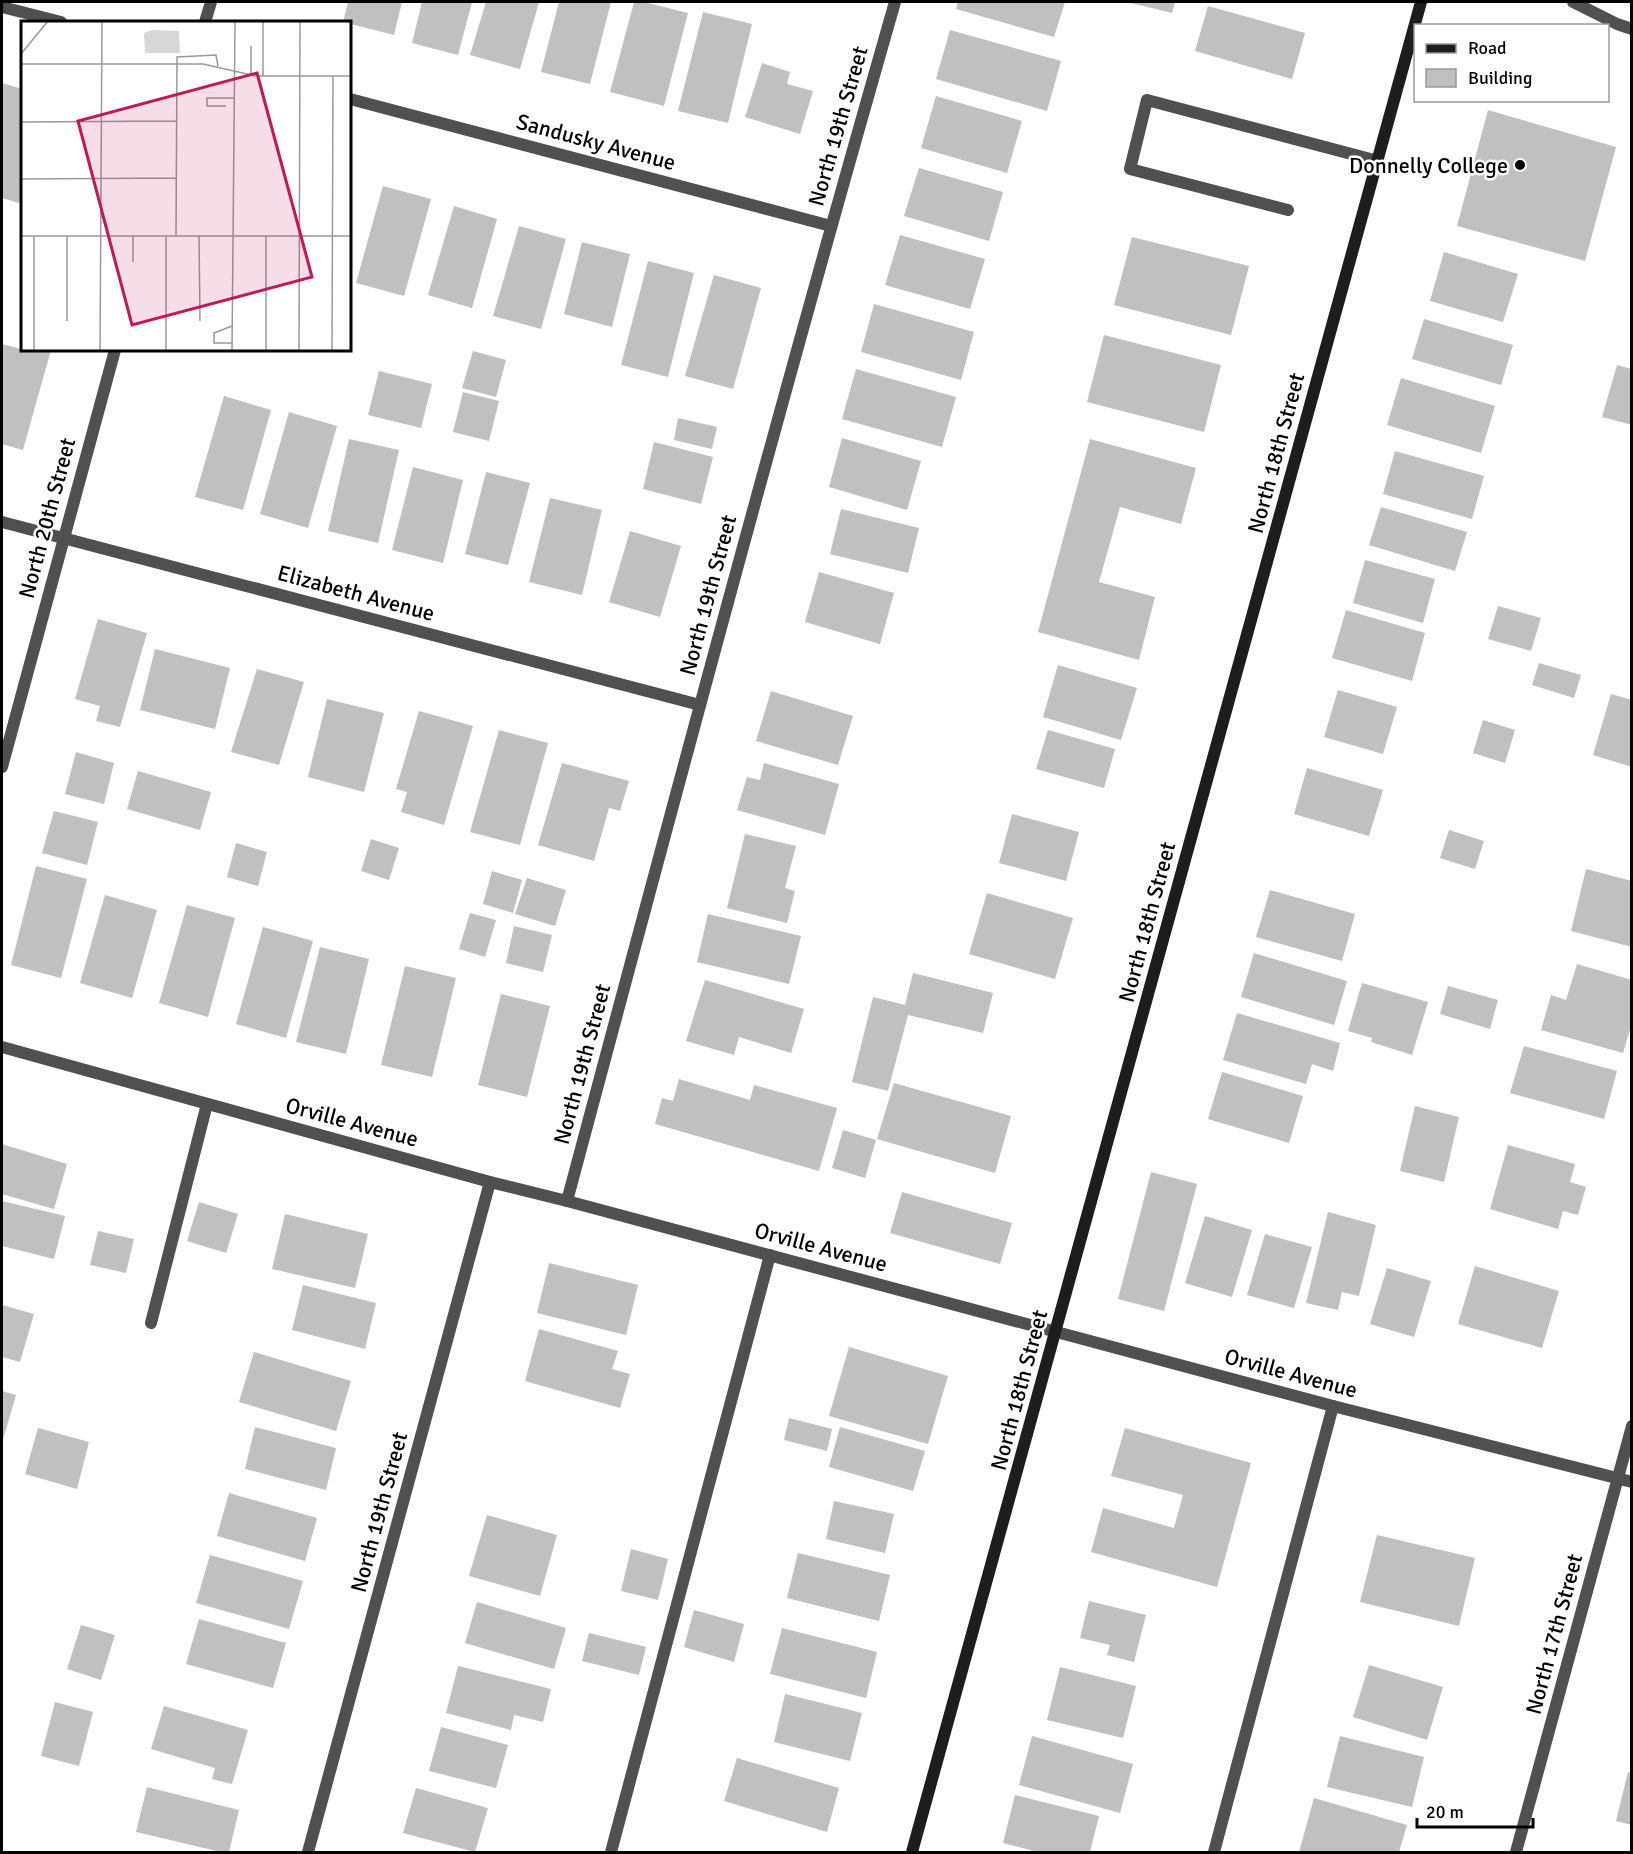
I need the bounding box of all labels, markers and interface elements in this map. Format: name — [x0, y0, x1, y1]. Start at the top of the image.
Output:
inset map — [21, 21, 351, 351]
legend — [1414, 24, 1609, 102]
text: Road — [1468, 37, 1507, 59]
street label: North 19th Street — [802, 43, 874, 209]
text: Building — [1468, 67, 1532, 89]
street label: Sandusky Avenue — [513, 108, 679, 176]
place label: Donnelly College — [1349, 152, 1508, 179]
marker: Donnelly College — [1513, 158, 1527, 172]
street label: North 18th Street — [1242, 370, 1310, 536]
street label: North 20th Street — [13, 435, 81, 601]
street label: North 19th Street — [674, 512, 742, 678]
street label: Elizabeth Avenue — [274, 559, 438, 627]
street label: North 18th Street — [1113, 839, 1181, 1005]
street label: North 19th Street — [548, 981, 616, 1147]
street label: Orville Avenue — [283, 1091, 421, 1153]
street label: Orville Avenue — [752, 1216, 890, 1278]
street label: North 18th Street — [985, 1307, 1053, 1473]
street label: Orville Avenue — [1222, 1342, 1360, 1404]
street label: North 19th Street — [345, 1429, 413, 1595]
street label: North 17th Street — [1520, 1551, 1588, 1717]
scale bar — [1417, 1791, 1532, 1829]
text: 20 m — [1426, 1801, 1464, 1823]

